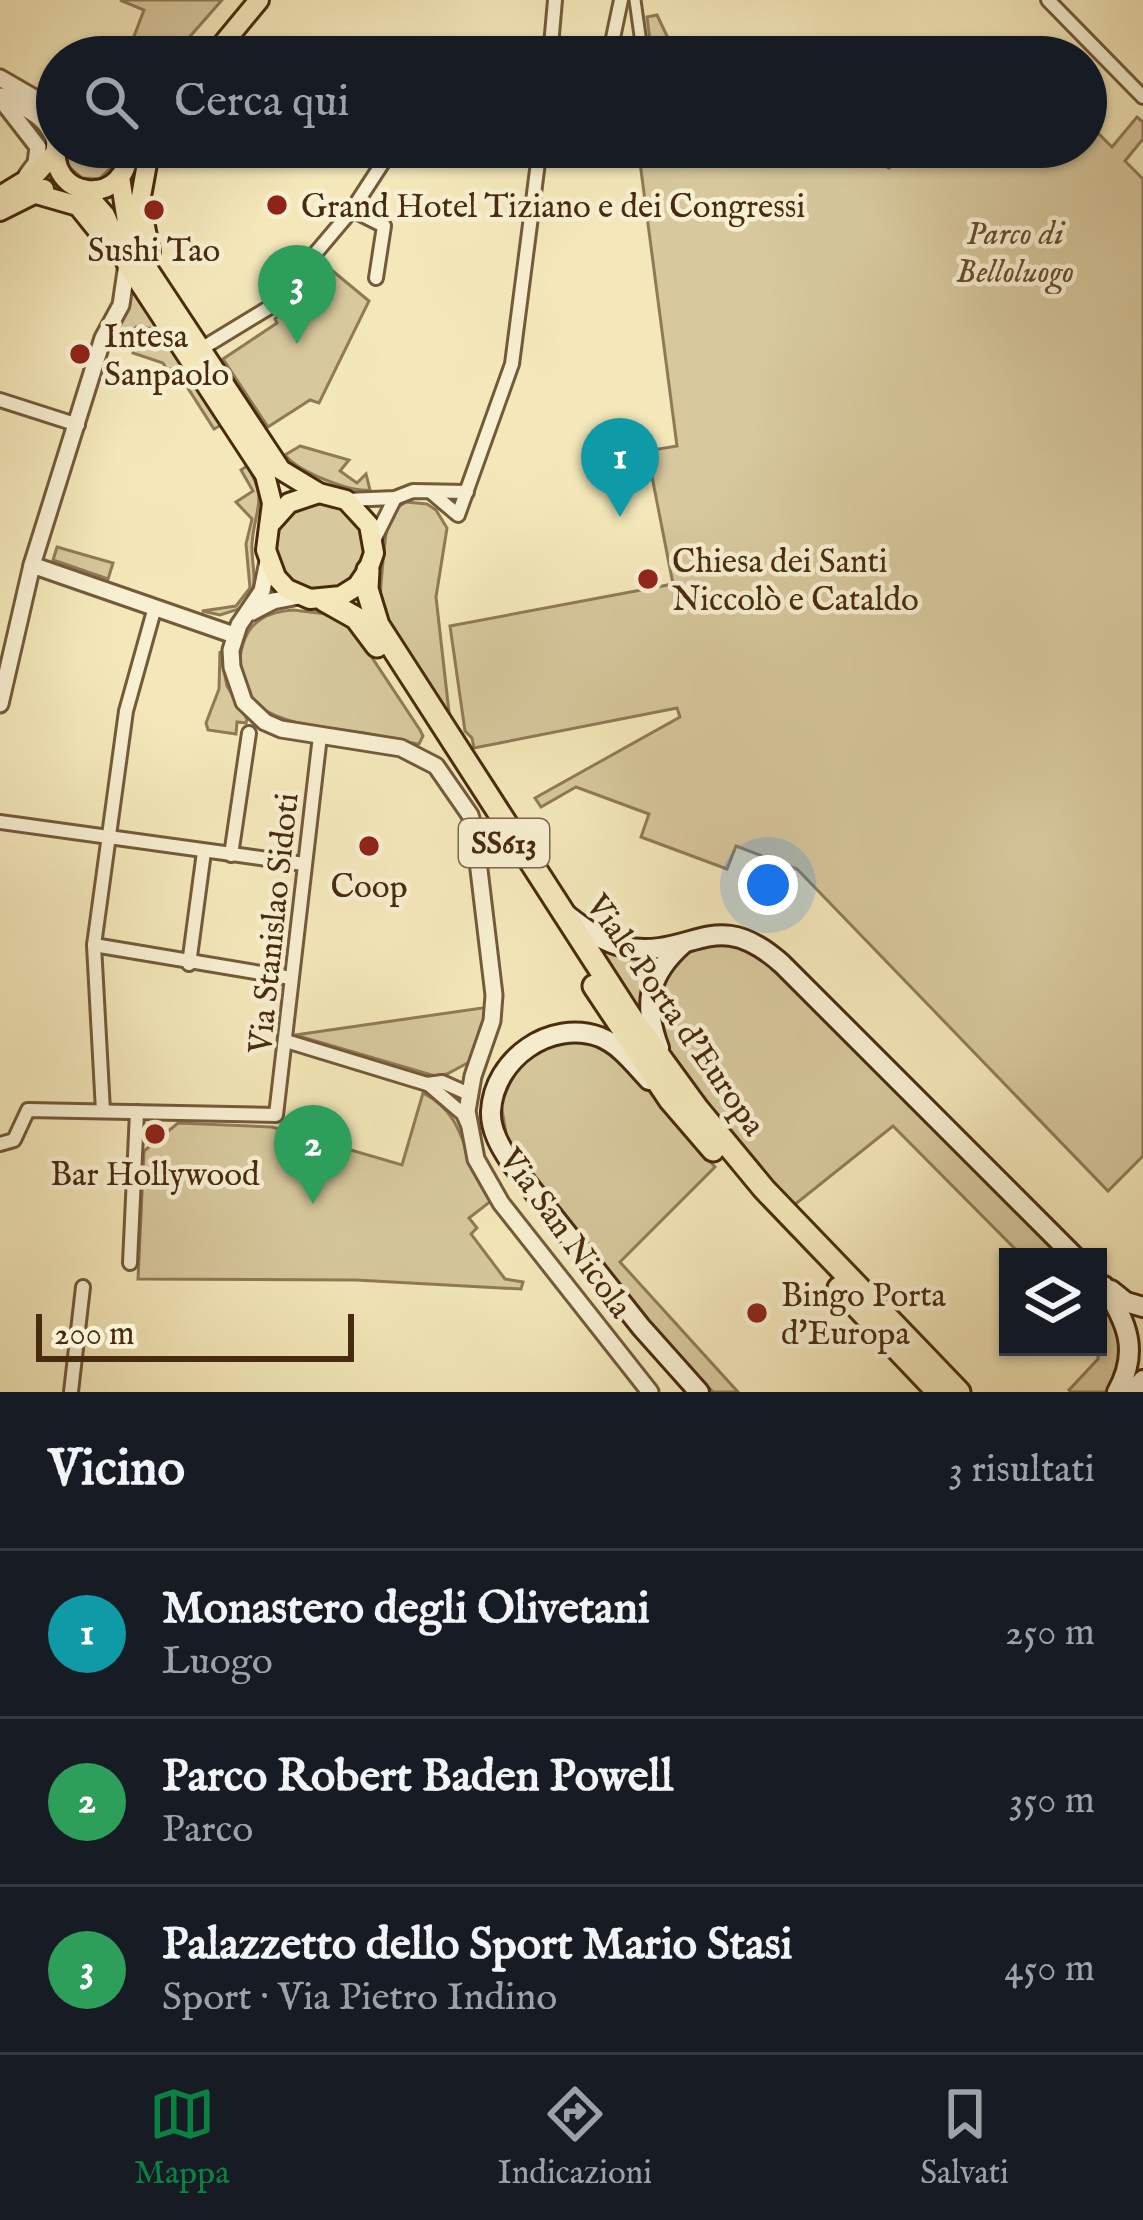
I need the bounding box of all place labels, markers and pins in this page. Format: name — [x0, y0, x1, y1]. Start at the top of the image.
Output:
place label: Grand Hotel Tiziano e dei Congressi — [301, 187, 805, 229]
marker: Grand Hotel Tiziano e dei Congressi — [264, 192, 290, 218]
marker: Sushi Tao — [141, 197, 167, 223]
place label: Sushi Tao — [88, 231, 220, 273]
pin: 3 — [258, 245, 336, 344]
place label: Intesa Sanpaolo — [104, 317, 229, 397]
marker: Intesa Sanpaolo — [67, 341, 93, 367]
pin: 1 — [581, 418, 659, 517]
place label: Chiesa dei Santi Niccolò e Cataldo — [672, 542, 919, 622]
marker: Chiesa dei Santi Niccolò e Cataldo — [635, 566, 661, 592]
marker: Coop — [356, 833, 382, 859]
place label: Coop — [330, 867, 408, 909]
pin: 2 — [274, 1105, 352, 1204]
marker: Bar Hollywood — [142, 1121, 168, 1147]
place label: Bar Hollywood — [50, 1155, 260, 1197]
place label: Bingo Porta d'Europa — [781, 1276, 947, 1356]
marker: Bingo Porta d'Europa — [744, 1300, 770, 1326]

